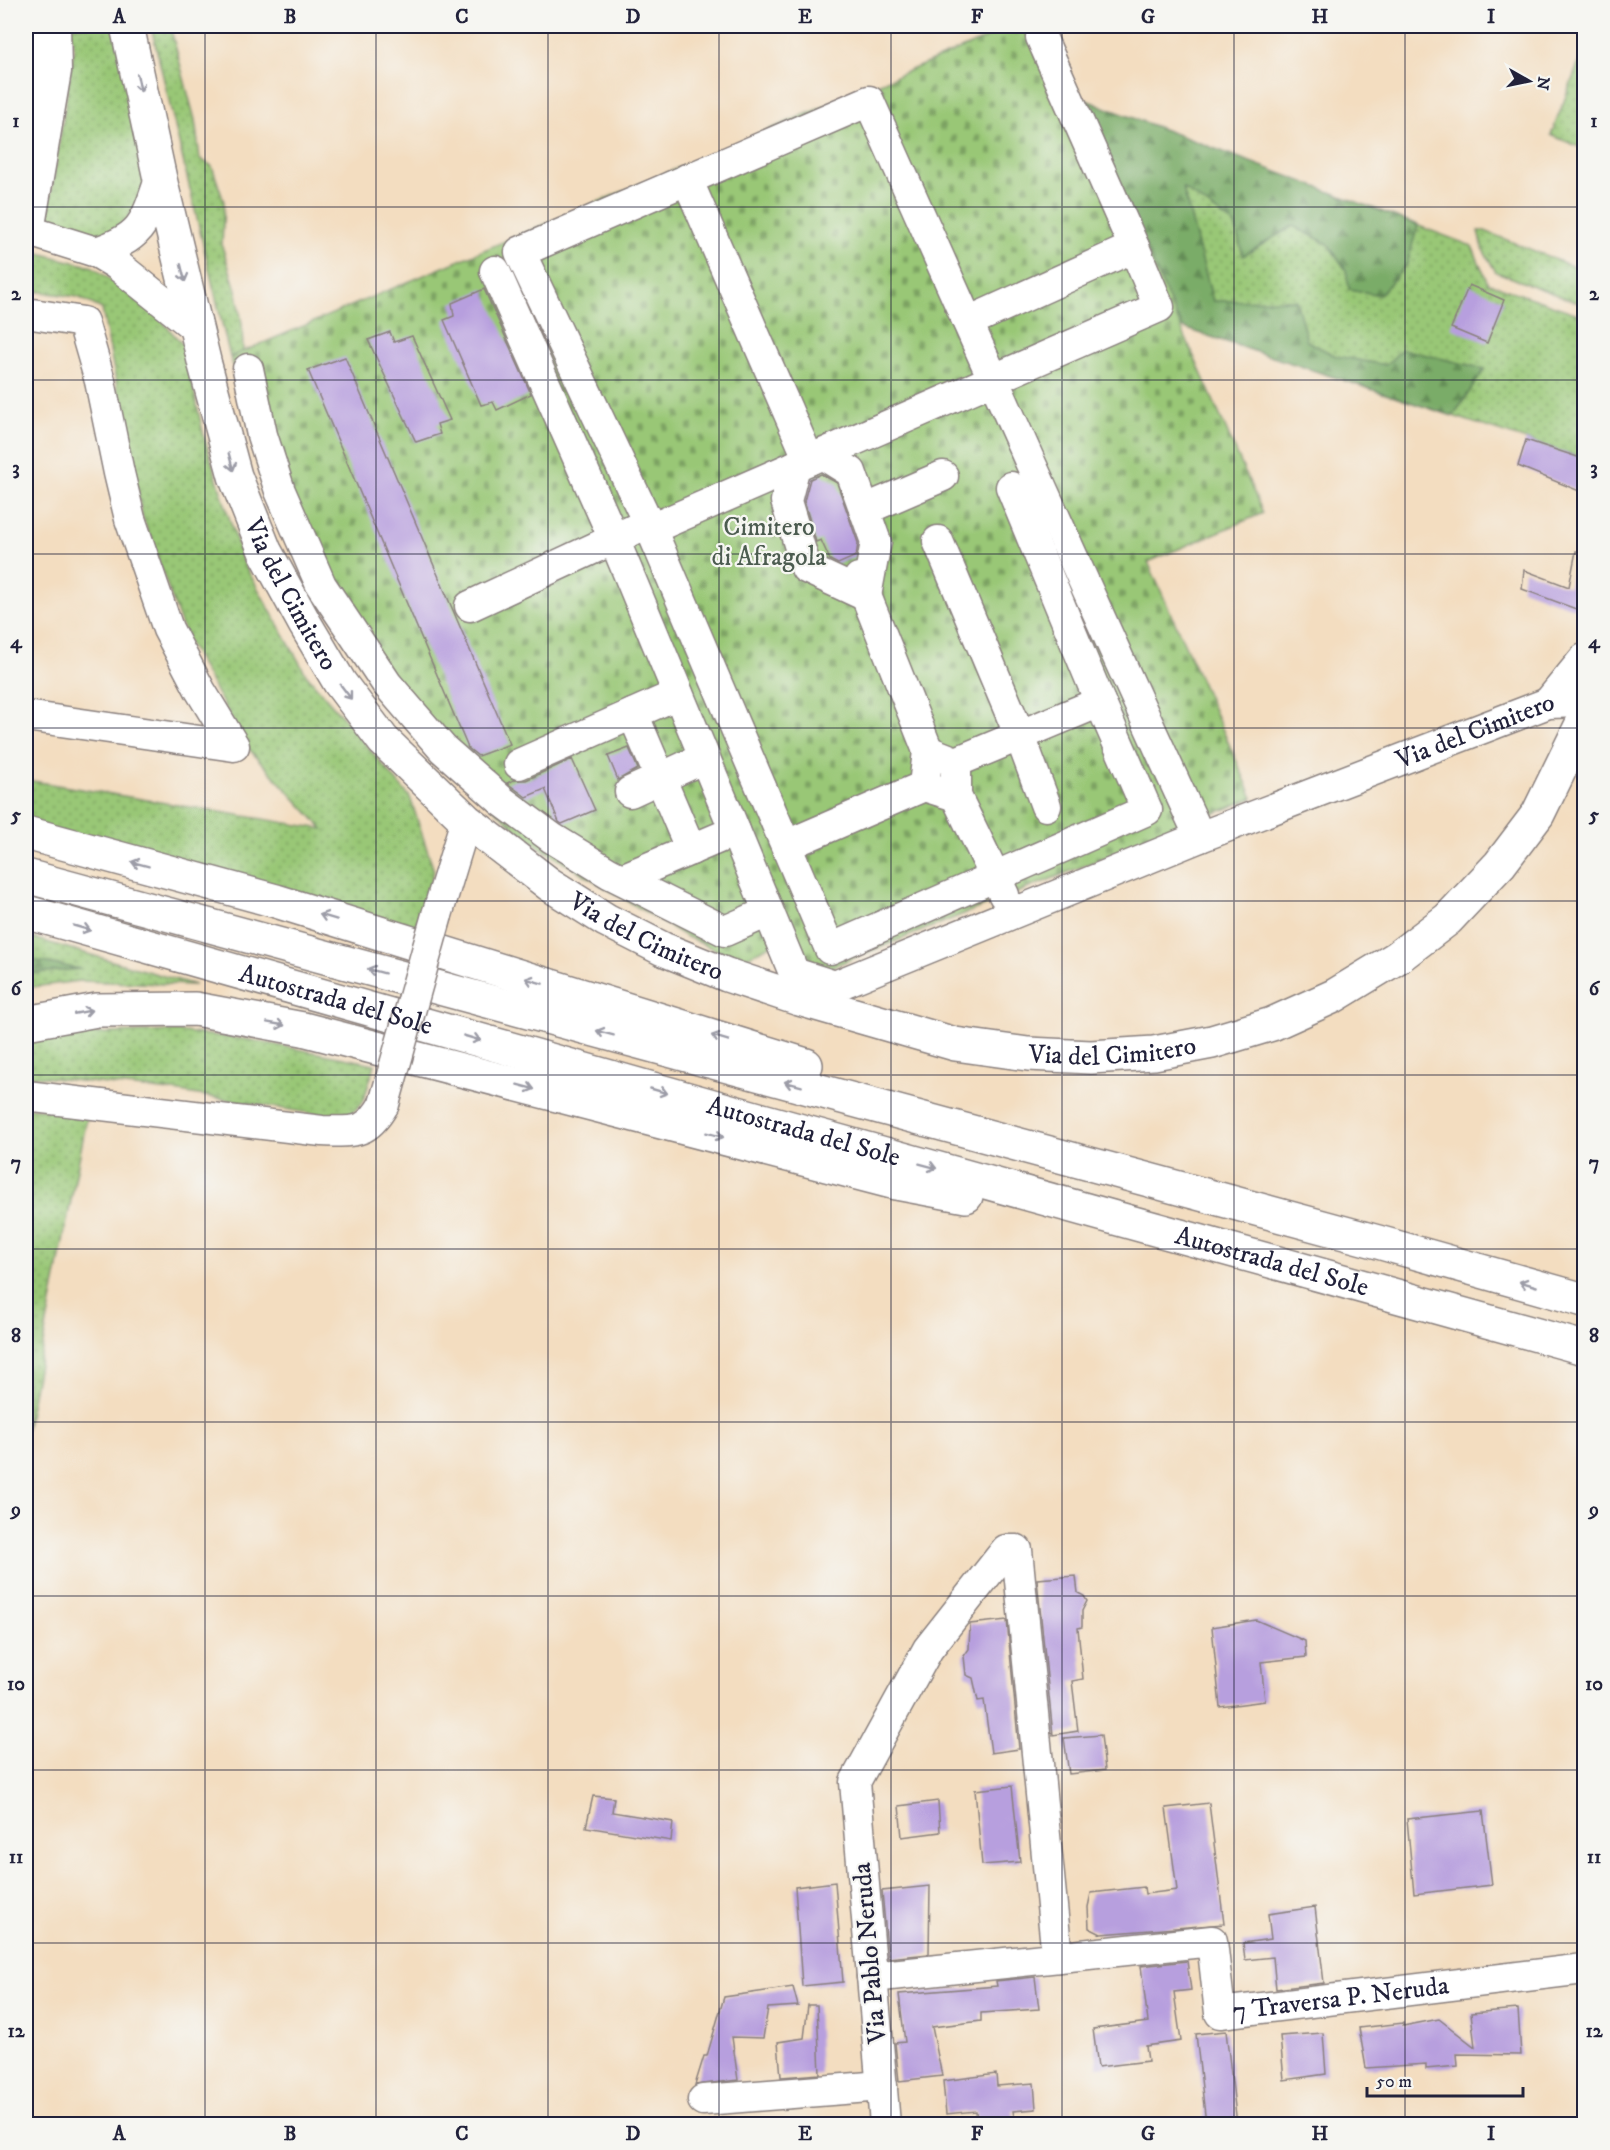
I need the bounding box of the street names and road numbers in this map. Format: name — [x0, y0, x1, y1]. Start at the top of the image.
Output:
street label: Via del Cimitero — [237, 513, 345, 676]
street label: Via del Cimitero — [1390, 686, 1555, 777]
street label: Via del Cimitero — [562, 884, 728, 988]
street label: Autostrada del Sole — [235, 957, 436, 1043]
street label: Via del Cimitero — [1027, 1029, 1199, 1074]
street label: Autostrada del Sole — [703, 1089, 904, 1174]
street label: Autostrada del Sole — [1171, 1219, 1372, 1304]
street label: Via Pablo Neruda — [846, 1861, 894, 2046]
street label: 7 Traversa P. Neruda — [1231, 1969, 1451, 2028]

